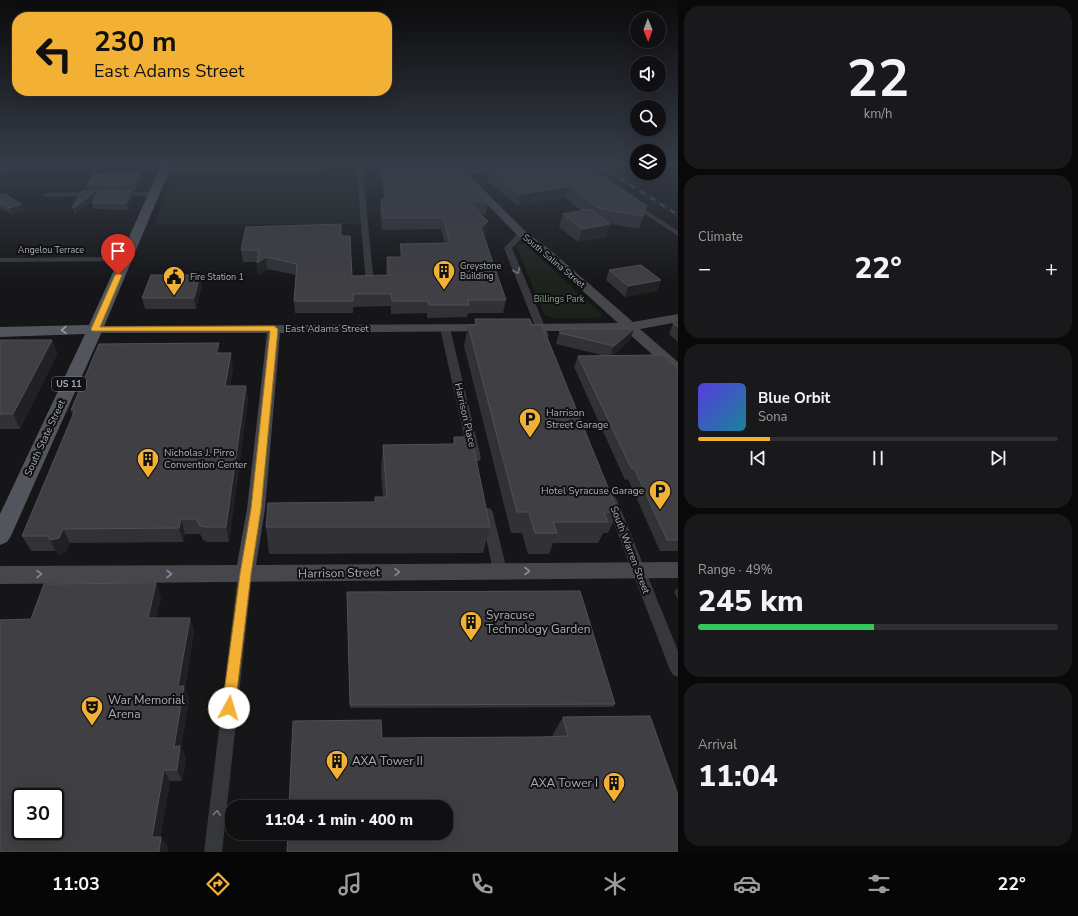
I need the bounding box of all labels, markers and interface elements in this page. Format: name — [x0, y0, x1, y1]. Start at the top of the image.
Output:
north arrow — [630, 12, 666, 48]
map controls — [630, 12, 666, 180]
text: 230 m — [94, 23, 177, 61]
icon: left — [28, 28, 80, 80]
text: 22 — [847, 43, 909, 114]
button: sound — [630, 56, 666, 92]
text: East Adams Street — [94, 59, 244, 83]
button: search — [630, 100, 666, 136]
text: km/h — [864, 105, 892, 123]
button: layers — [630, 144, 666, 180]
text: Climate — [698, 228, 743, 246]
street label: South Salina Street — [520, 231, 588, 291]
pin — [101, 234, 135, 275]
icon: arrive — [107, 240, 129, 262]
street label: Angelou Terrace — [18, 244, 84, 256]
text: 22° — [854, 248, 902, 289]
text: − — [698, 254, 711, 284]
text: + — [1045, 254, 1058, 284]
building icon: Greystone Building — [431, 258, 457, 291]
place label: Greystone Building — [460, 260, 501, 282]
public building icon: Fire Station 1 — [161, 264, 187, 297]
one-way arrow — [513, 267, 521, 274]
place label: Fire Station 1 — [190, 271, 244, 283]
park label: Billings Park — [534, 293, 585, 305]
street label: East Adams Street — [285, 322, 369, 336]
one-way arrow — [61, 326, 67, 334]
road number: US 11 — [52, 377, 86, 391]
street label: Harrison Place — [451, 382, 479, 448]
text: Blue Orbit — [758, 388, 830, 408]
street label: South State Street — [21, 397, 69, 478]
parking icon: Harrison Street Garage — [517, 406, 543, 439]
place label: Harrison Street Garage — [546, 406, 608, 432]
text: Sona — [758, 408, 788, 426]
building icon: Nicholas J. Pirro Convention Center — [135, 446, 161, 479]
place label: Nicholas J. Pirro Convention Center — [164, 446, 247, 472]
icon: previous — [747, 447, 769, 469]
icon: pause — [867, 447, 889, 469]
icon: next — [987, 447, 1009, 469]
parking icon: Hotel Syracuse Garage — [647, 478, 673, 511]
place label: Hotel Syracuse Garage — [541, 484, 644, 498]
street label: South Warren Street — [607, 504, 653, 596]
text: Range · 49% — [698, 561, 773, 579]
street label: Harrison Street — [298, 564, 381, 582]
one-way arrow — [524, 567, 530, 575]
one-way arrow — [394, 568, 400, 577]
one-way arrow — [36, 570, 42, 578]
one-way arrow — [166, 570, 172, 578]
text: 245 km — [698, 581, 804, 622]
place label: Syracuse Technology Garden — [486, 607, 591, 637]
building icon: Syracuse Technology Garden — [458, 609, 484, 642]
position arrow — [208, 687, 250, 729]
place label: War Memorial Arena — [108, 692, 185, 722]
theatre icon: War Memorial Arena — [79, 694, 105, 727]
text: Arrival — [698, 736, 737, 754]
building icon: AXA Tower II — [324, 748, 350, 781]
place label: AXA Tower II — [352, 753, 423, 769]
text: 11:04 — [698, 756, 778, 797]
building icon: AXA Tower I — [601, 770, 627, 803]
place label: AXA Tower I — [530, 775, 598, 791]
speed limit sign: 30 — [12, 788, 64, 840]
one-way arrow — [212, 810, 221, 816]
text: 11:04 · 1 min · 400 m — [265, 810, 413, 830]
icon: directions — [204, 870, 232, 898]
icon: music — [336, 870, 364, 898]
icon: phone — [468, 870, 496, 898]
icon: climate — [601, 870, 629, 898]
icon: car — [733, 870, 761, 898]
icon: filters — [865, 870, 893, 898]
text: 11:03 — [52, 872, 100, 896]
text: 22° — [997, 872, 1026, 896]

